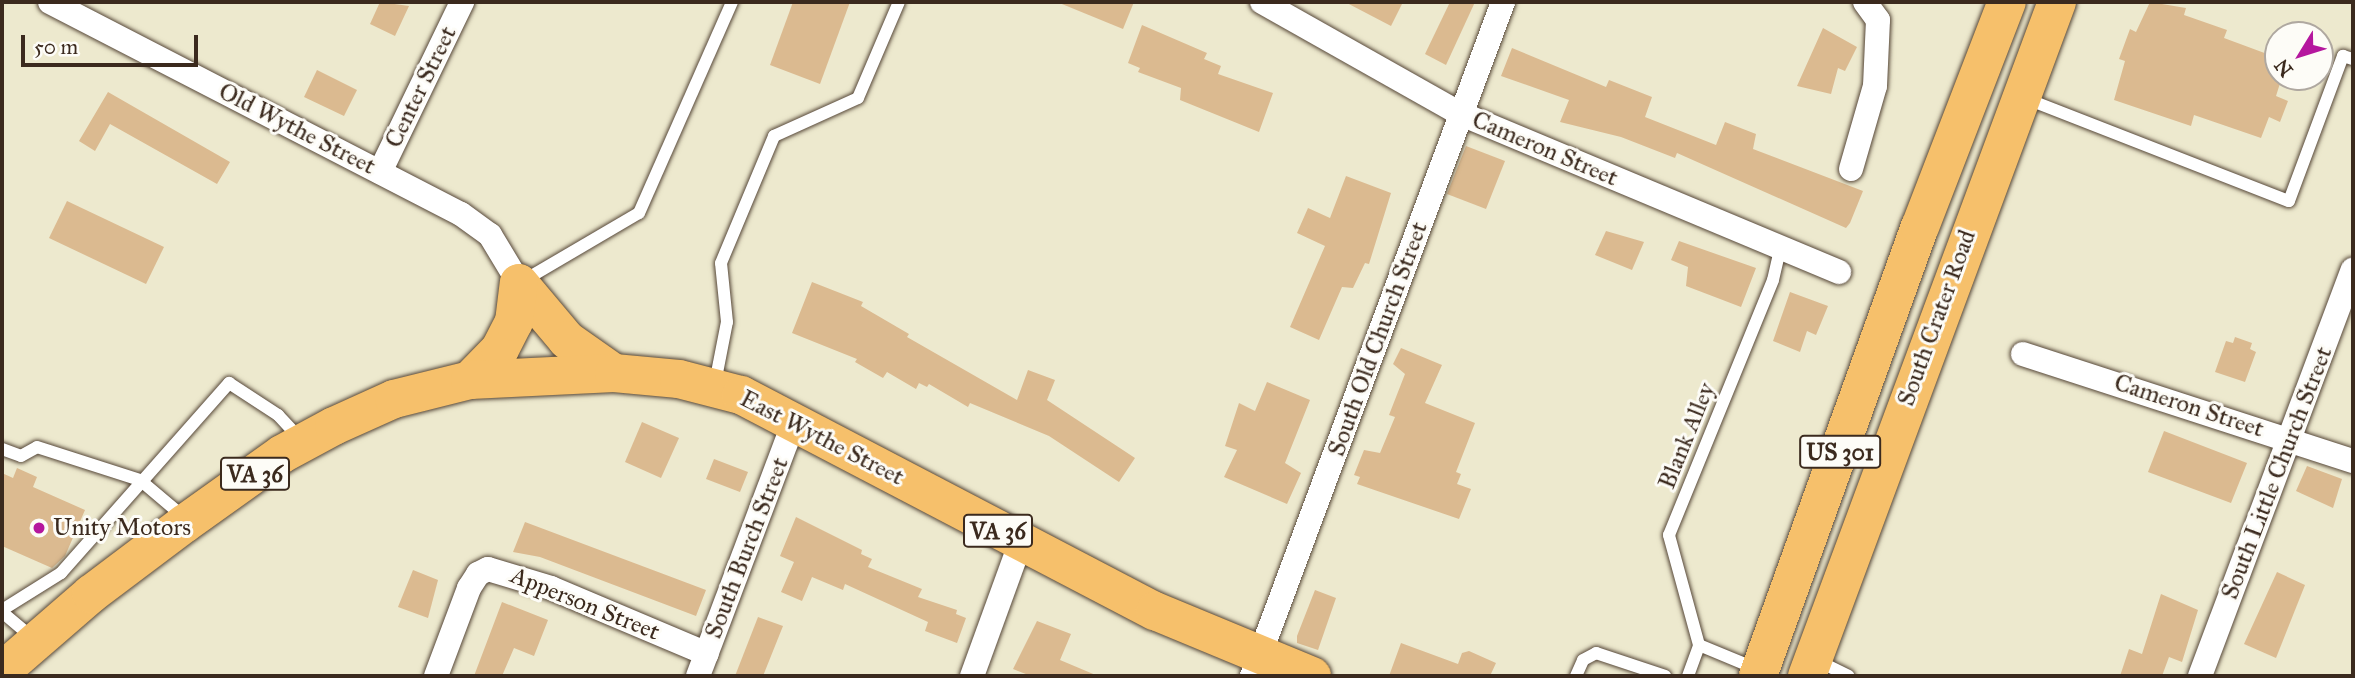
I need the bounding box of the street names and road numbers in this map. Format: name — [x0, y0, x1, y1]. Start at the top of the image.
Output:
street label: Center Street — [379, 22, 463, 152]
street label: Old Wythe Street — [214, 77, 380, 181]
street label: Cameron Street — [1468, 105, 1622, 193]
street label: South Old Church Street — [1322, 218, 1434, 460]
street label: South Crater Road — [1892, 226, 1982, 410]
street label: South Little Church Street — [2216, 343, 2338, 603]
street label: Cameron Street — [2111, 368, 2267, 444]
street label: Blank Alley — [1653, 379, 1721, 493]
street label: East Wythe Street — [735, 384, 909, 492]
road number: US 301 — [1798, 432, 1882, 472]
street label: South Burch Street — [699, 453, 795, 643]
road number: VA 36 — [220, 454, 290, 494]
road number: VA 36 — [963, 512, 1033, 551]
street label: Apperson Street — [506, 561, 664, 647]

